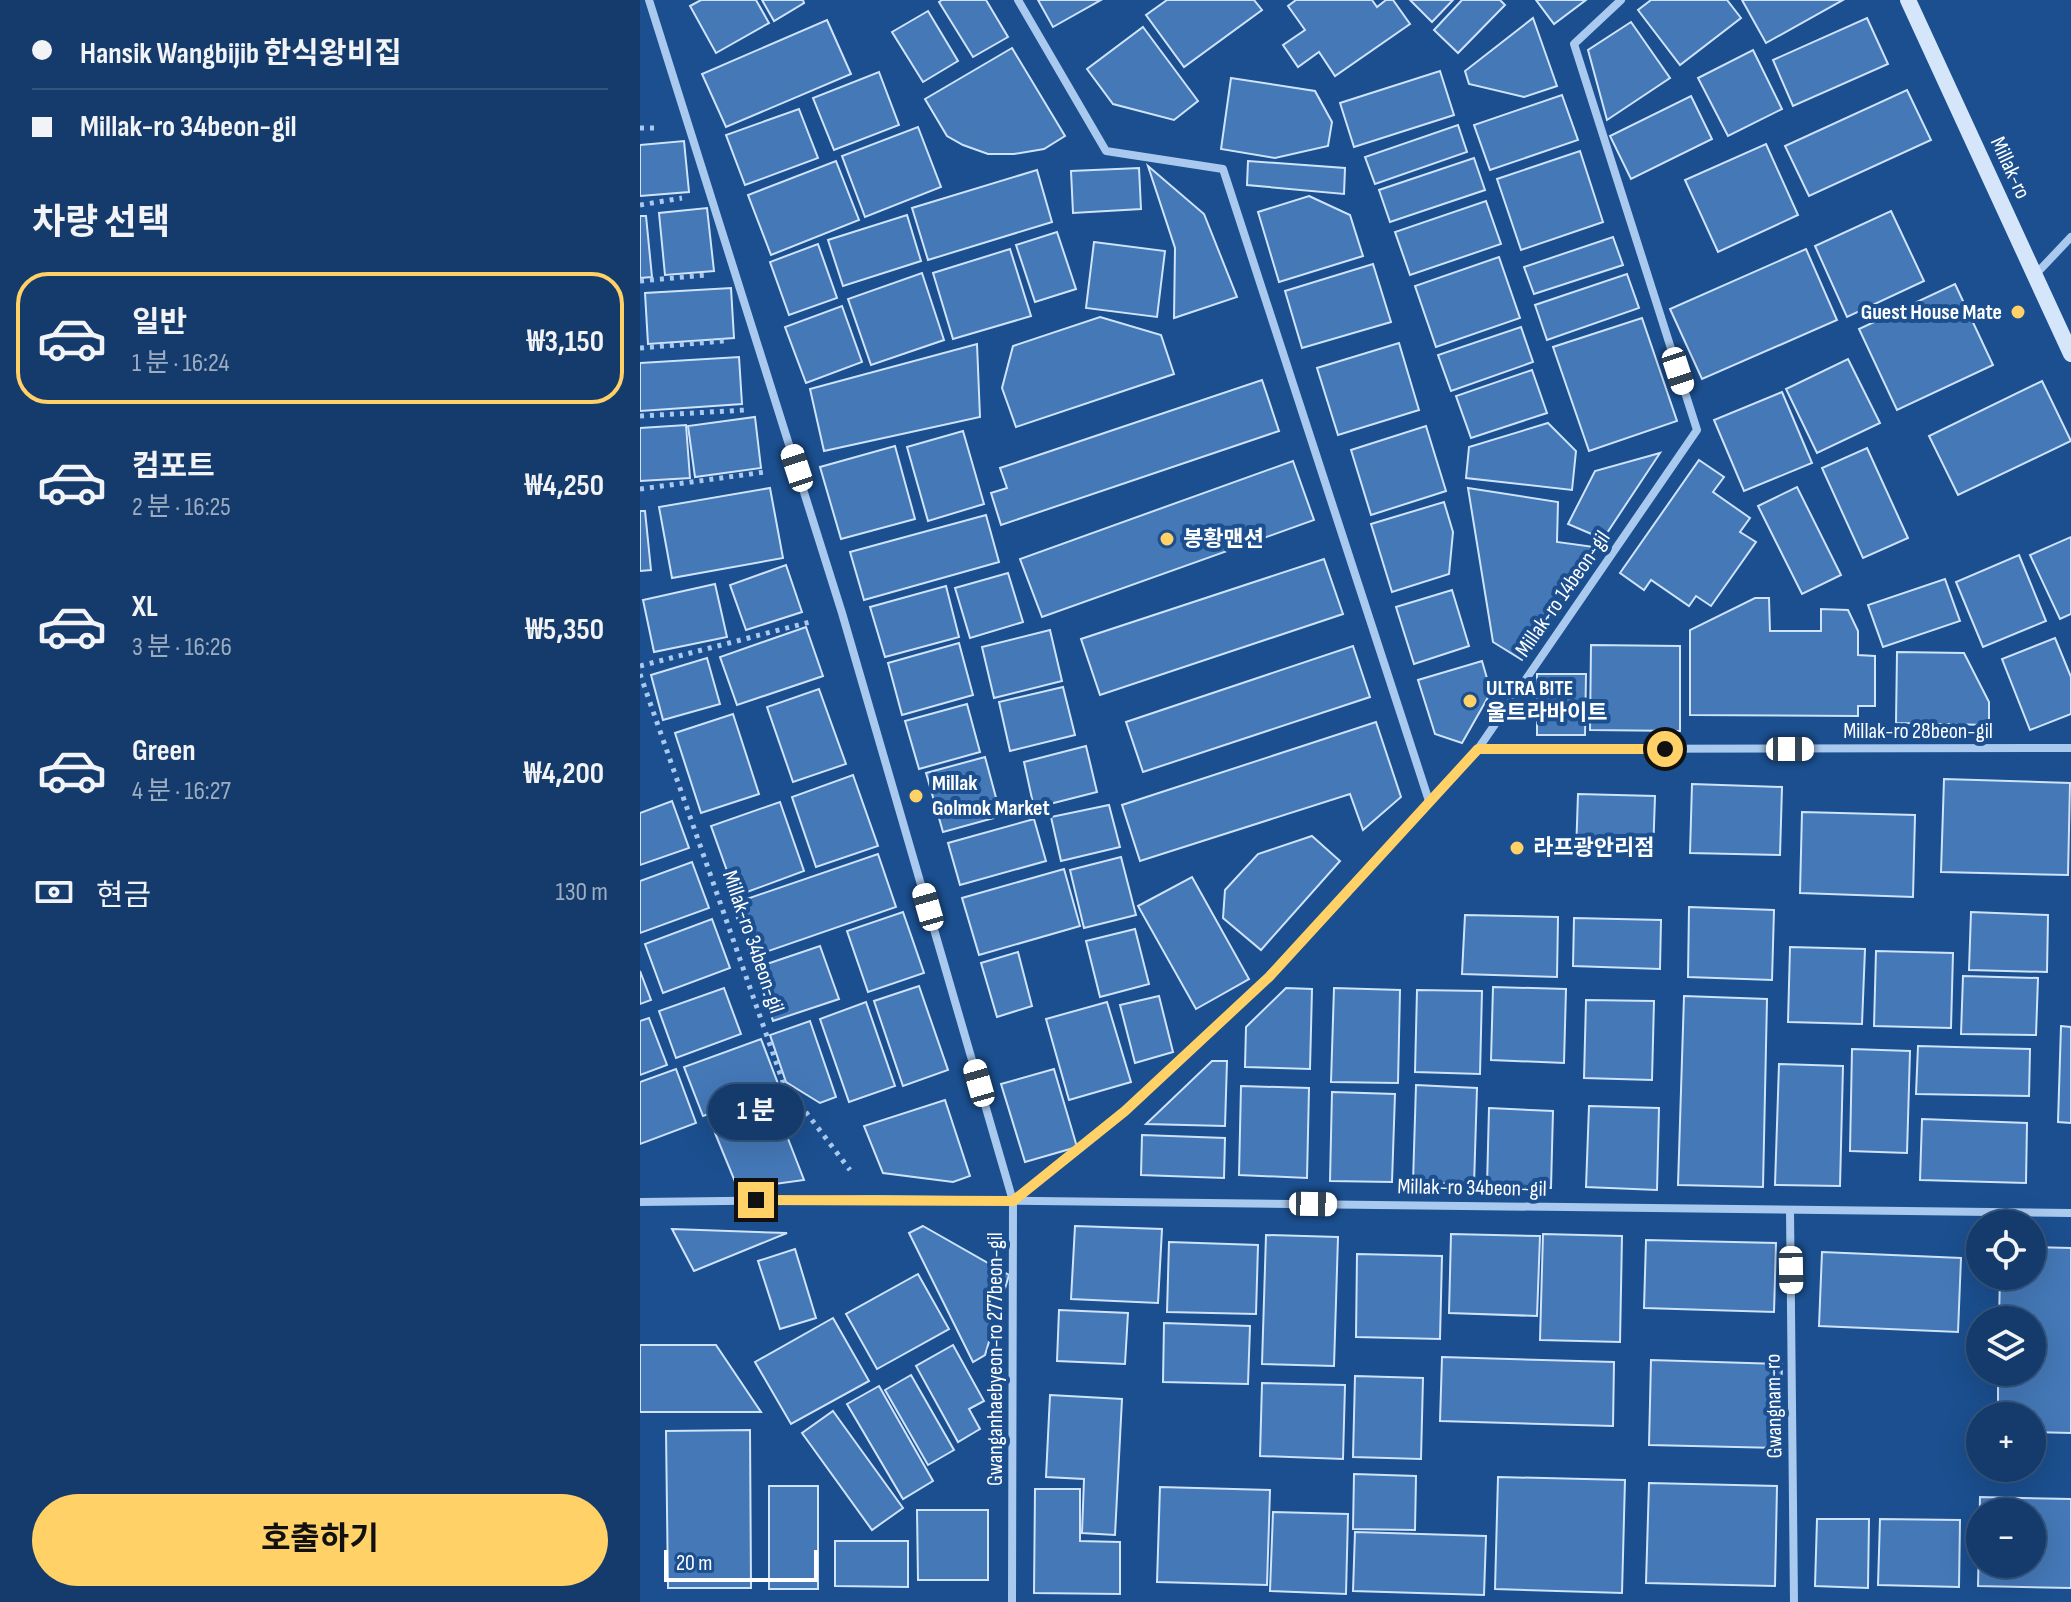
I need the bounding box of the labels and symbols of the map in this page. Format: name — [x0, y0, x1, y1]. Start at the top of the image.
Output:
street label: Millak-ro — [1984, 133, 2036, 203]
place label: Guest House Mate — [1861, 299, 2002, 326]
marker: Guest House Mate — [2009, 303, 2027, 321]
car — [1659, 344, 1697, 398]
car — [778, 441, 816, 495]
place label: 봉황맨션 — [1183, 526, 1264, 553]
street label: Millak-ro 14beon-gil — [1510, 526, 1616, 662]
marker: 봉황맨션 — [1158, 530, 1176, 548]
place label: ULTRA BITE 울트라바이트 — [1486, 675, 1607, 727]
marker: ULTRA BITE 울트라바이트 — [1461, 692, 1479, 710]
street label: Millak-ro 28beon-gil — [1843, 718, 1993, 745]
route start — [1647, 731, 1683, 767]
car — [1766, 737, 1814, 761]
place label: Millak Golmok Market — [932, 770, 1050, 822]
marker: Millak Golmok Market — [907, 787, 925, 805]
place label: 라프광안리점 — [1533, 835, 1654, 862]
marker: 라프광안리점 — [1508, 839, 1526, 857]
street label: Millak-ro 34beon-gil — [716, 867, 790, 1017]
car — [910, 881, 946, 933]
car — [961, 1057, 997, 1109]
callout: 1 분 — [708, 1084, 804, 1140]
street label: Millak-ro 34beon-gil — [1397, 1173, 1547, 1203]
route end — [738, 1182, 774, 1218]
car — [1289, 1192, 1337, 1216]
street label: Gwanganhaebyeon-ro 277beon-gil — [982, 1232, 1009, 1486]
car — [1779, 1246, 1803, 1294]
street label: Gwangnam-ro — [1760, 1353, 1788, 1459]
scale bar — [664, 1546, 818, 1582]

